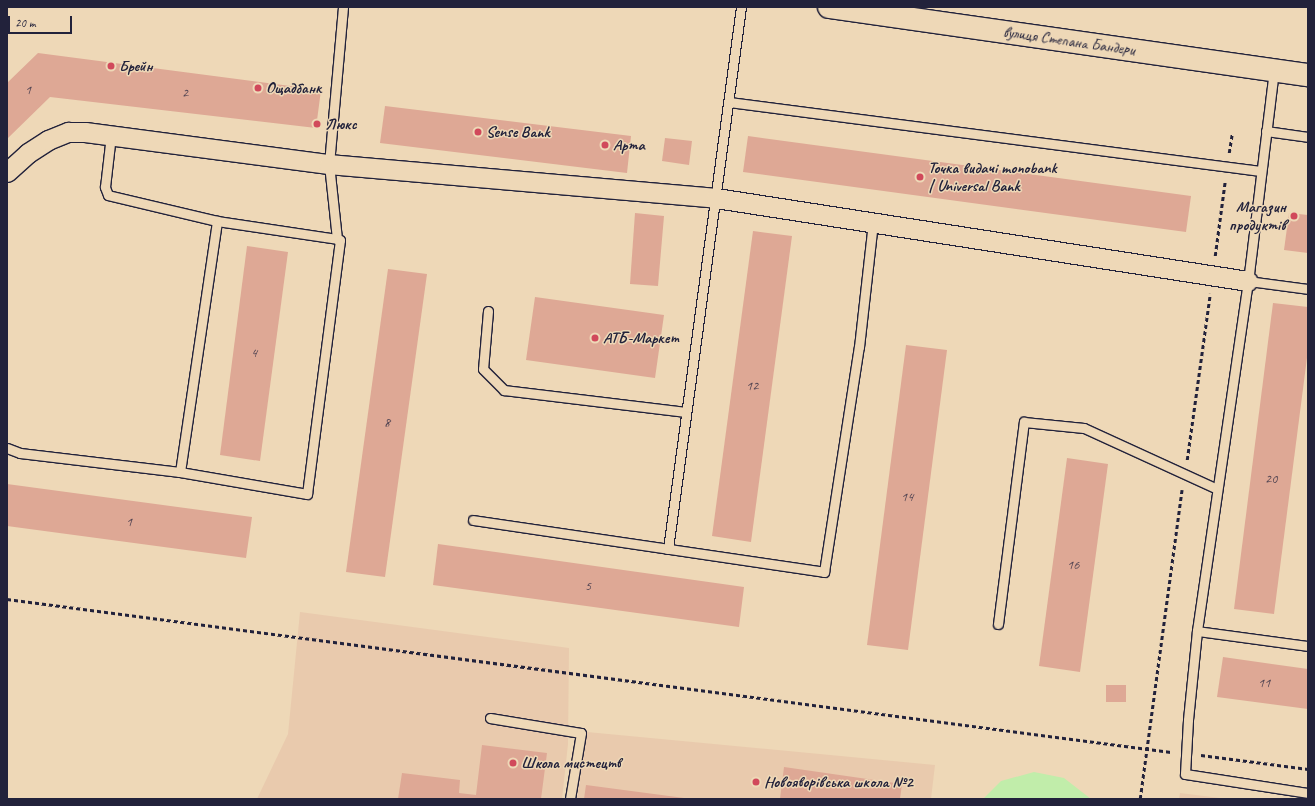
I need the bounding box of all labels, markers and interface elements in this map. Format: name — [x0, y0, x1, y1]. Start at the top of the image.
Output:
scale bar — [10, 8, 74, 34]
text: 20 m — [15, 15, 35, 31]
street label: вулиця Степана Бандери — [1002, 22, 1136, 60]
place label: Брейн — [119, 56, 153, 76]
marker: Брейн — [106, 61, 116, 71]
place label: Ощадбанк — [266, 78, 321, 98]
house number: 1 — [25, 82, 31, 98]
marker: Ощадбанк — [253, 83, 263, 93]
house number: 2 — [182, 85, 188, 101]
place label: Люкс — [325, 114, 357, 134]
marker: Люкс — [312, 119, 322, 129]
place label: Sense Bank — [486, 122, 550, 142]
marker: Sense Bank — [473, 127, 483, 137]
place label: Арта — [613, 135, 645, 155]
marker: Арта — [600, 140, 610, 150]
place label: Точка видачі monobank | Universal Bank — [928, 158, 1054, 196]
marker: Точка видачі monobank | Universal Bank — [915, 172, 925, 182]
place label: Магазин продуктів — [1229, 197, 1286, 235]
marker: Магазин продуктів — [1289, 211, 1299, 221]
place label: АТБ-Маркет — [603, 328, 679, 348]
marker: АТБ-Маркет — [590, 333, 600, 343]
house number: 4 — [251, 345, 257, 361]
house number: 12 — [746, 378, 758, 394]
house number: 8 — [384, 415, 390, 431]
house number: 20 — [1265, 471, 1277, 487]
house number: 14 — [901, 489, 913, 505]
house number: 1 — [126, 514, 132, 530]
house number: 16 — [1067, 557, 1079, 573]
house number: 5 — [585, 578, 591, 594]
house number: 11 — [1258, 675, 1270, 691]
place label: Школа мистецтв — [521, 753, 622, 773]
marker: Школа мистецтв — [508, 758, 518, 768]
place label: Новояворівська школа №2 — [764, 772, 912, 792]
marker: Новояворівська школа №2 — [751, 777, 761, 787]

